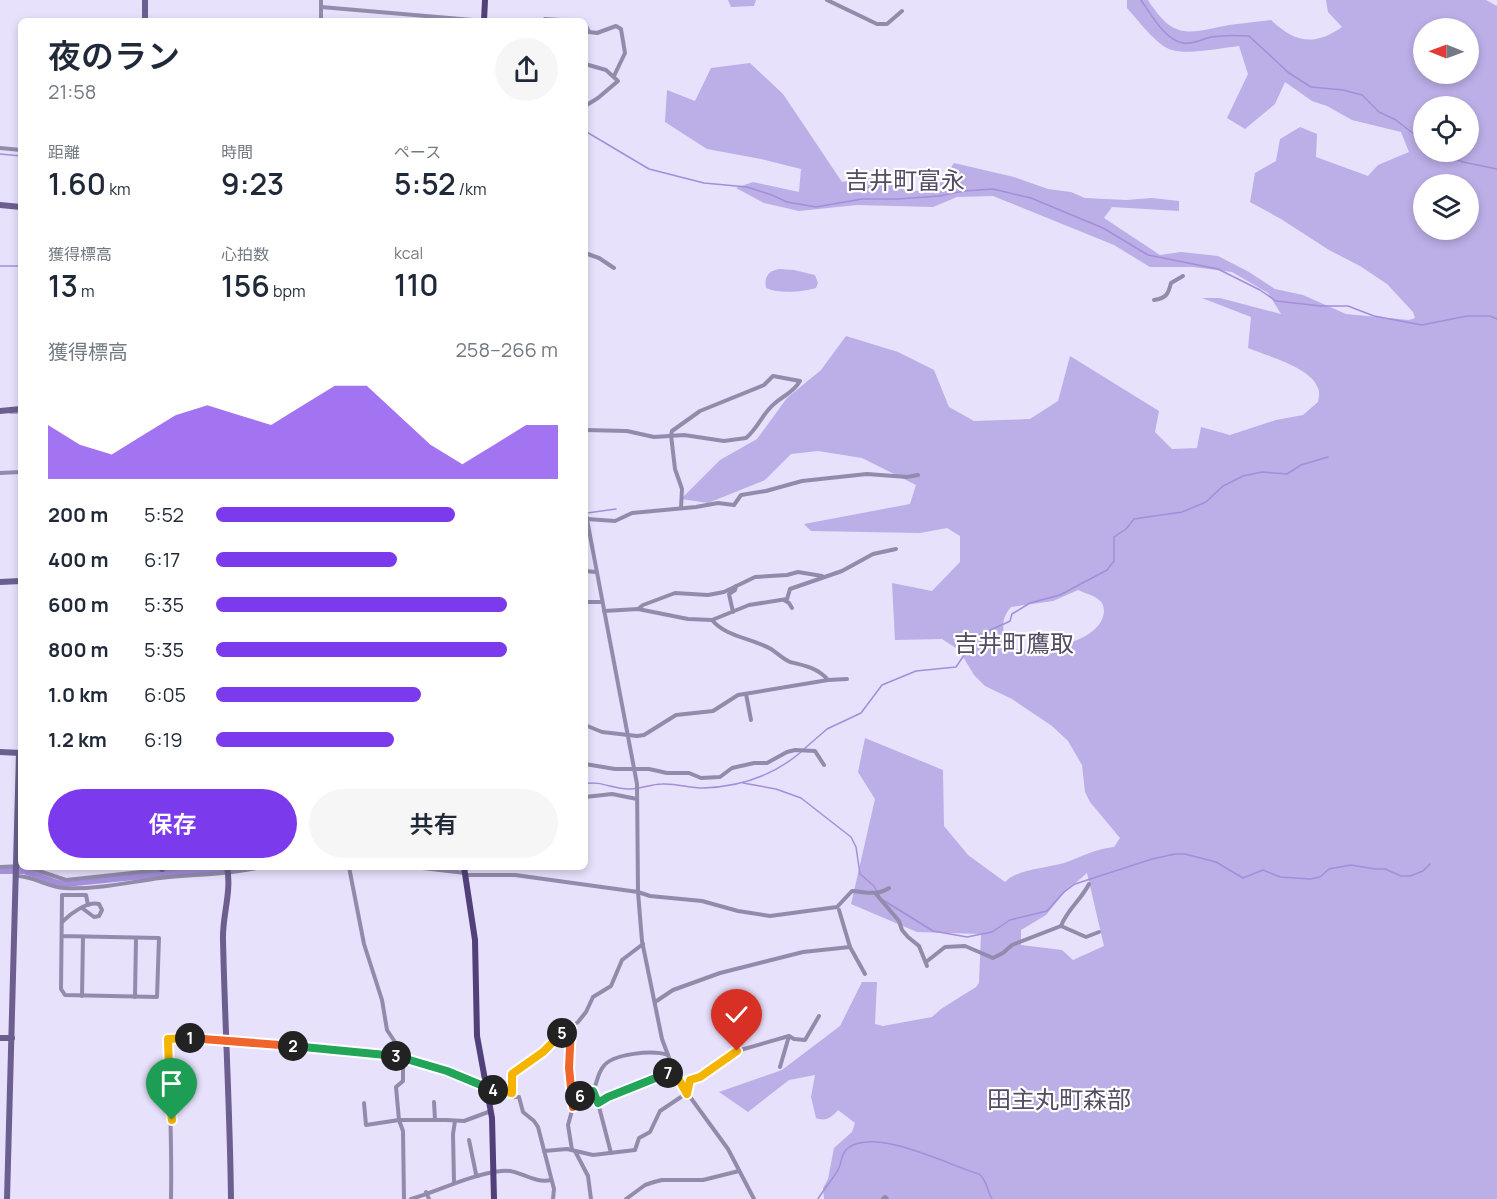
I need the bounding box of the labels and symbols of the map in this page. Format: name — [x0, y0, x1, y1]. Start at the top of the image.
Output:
north arrow — [1413, 18, 1479, 84]
district label: 吉井町富永 — [845, 163, 965, 196]
district label: 吉井町鷹取 — [954, 626, 1074, 659]
pin — [711, 989, 762, 1051]
pin: 5 — [547, 1018, 577, 1048]
pin: 1 — [175, 1023, 205, 1053]
pin: 2 — [278, 1031, 308, 1061]
pin: 3 — [381, 1041, 411, 1071]
pin — [146, 1058, 197, 1120]
pin: 7 — [653, 1058, 683, 1088]
pin: 4 — [478, 1075, 508, 1105]
pin: 6 — [565, 1081, 595, 1111]
district label: 田主丸町森部 — [987, 1082, 1131, 1115]

